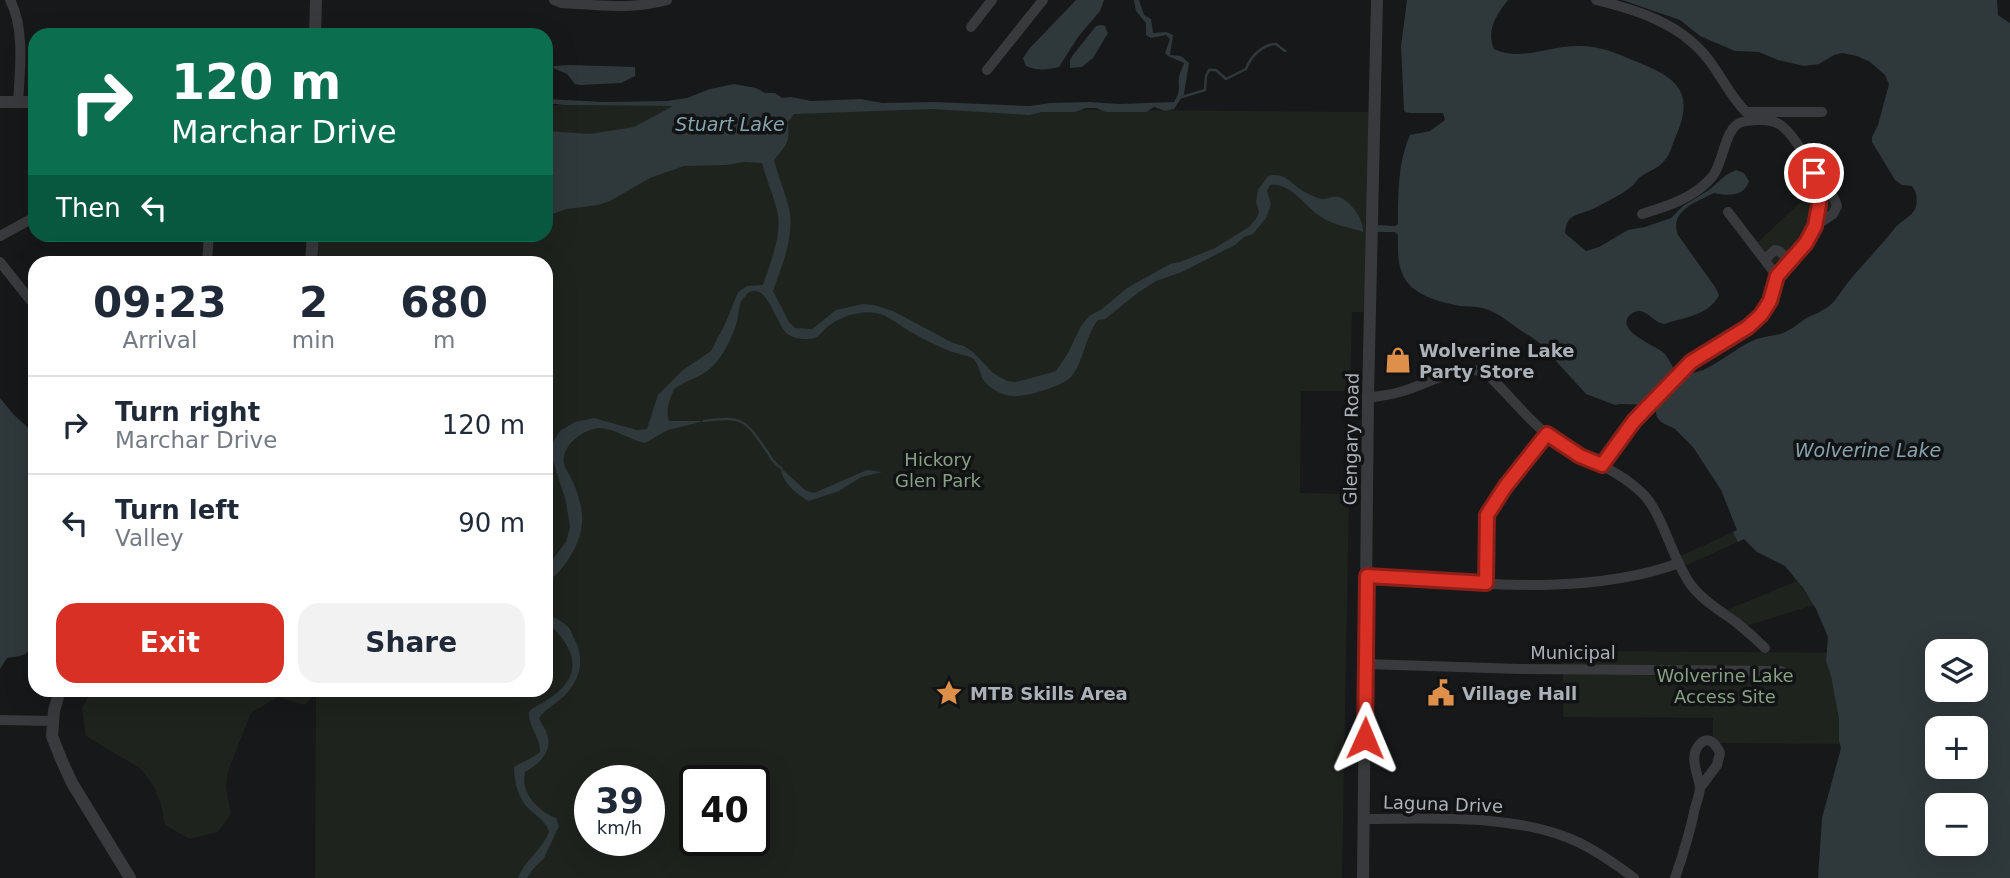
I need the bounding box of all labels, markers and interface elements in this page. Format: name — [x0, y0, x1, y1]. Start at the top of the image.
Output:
text: 120 m — [171, 54, 341, 111]
icon: right — [56, 56, 147, 147]
text: Marchar Drive — [171, 113, 397, 151]
water label: Stuart Lake — [675, 113, 785, 135]
pin — [1784, 143, 1844, 203]
icon: arrive — [1795, 154, 1833, 192]
icon: left — [135, 189, 173, 227]
text: Then — [56, 193, 121, 223]
text: 09:23 — [93, 278, 227, 327]
text: 2 — [299, 278, 328, 327]
text: 680 — [400, 278, 488, 327]
text: Arrival — [123, 327, 197, 353]
text: min — [292, 327, 335, 353]
text: m — [433, 327, 455, 353]
place label: Wolverine Lake Party Store — [1419, 340, 1574, 382]
shop icon: Wolverine Lake Party Store — [1383, 345, 1413, 375]
street label: Glengary Road — [1339, 372, 1363, 506]
text: Turn right — [115, 397, 260, 427]
icon: right — [56, 406, 94, 444]
text: 120 m — [442, 410, 525, 440]
text: Marchar Drive — [115, 427, 277, 453]
water label: Wolverine Lake — [1795, 439, 1941, 461]
park label: Hickory Glen Park — [895, 449, 982, 491]
text: Turn left — [115, 495, 239, 525]
icon: left — [56, 504, 94, 542]
text: 90 m — [458, 508, 525, 538]
text: Valley — [115, 525, 184, 551]
button: Exit — [56, 603, 284, 683]
button: Share — [298, 603, 525, 683]
map controls — [1925, 639, 1988, 856]
button: layers — [1925, 639, 1988, 702]
street label: Municipal — [1530, 642, 1616, 663]
park label: Wolverine Lake Access Site — [1656, 665, 1794, 707]
place icon: MTB Skills Area — [934, 678, 964, 708]
public building icon: Village Hall — [1426, 678, 1456, 708]
place label: MTB Skills Area — [970, 683, 1128, 704]
place label: Village Hall — [1462, 683, 1577, 704]
position arrow — [1328, 701, 1402, 775]
button: + — [1925, 716, 1988, 779]
speed limit sign: 40 — [679, 765, 770, 856]
text: 39 — [595, 781, 644, 821]
street label: Laguna Drive — [1383, 791, 1503, 817]
button: − — [1925, 793, 1988, 856]
text: km/h — [597, 817, 642, 838]

